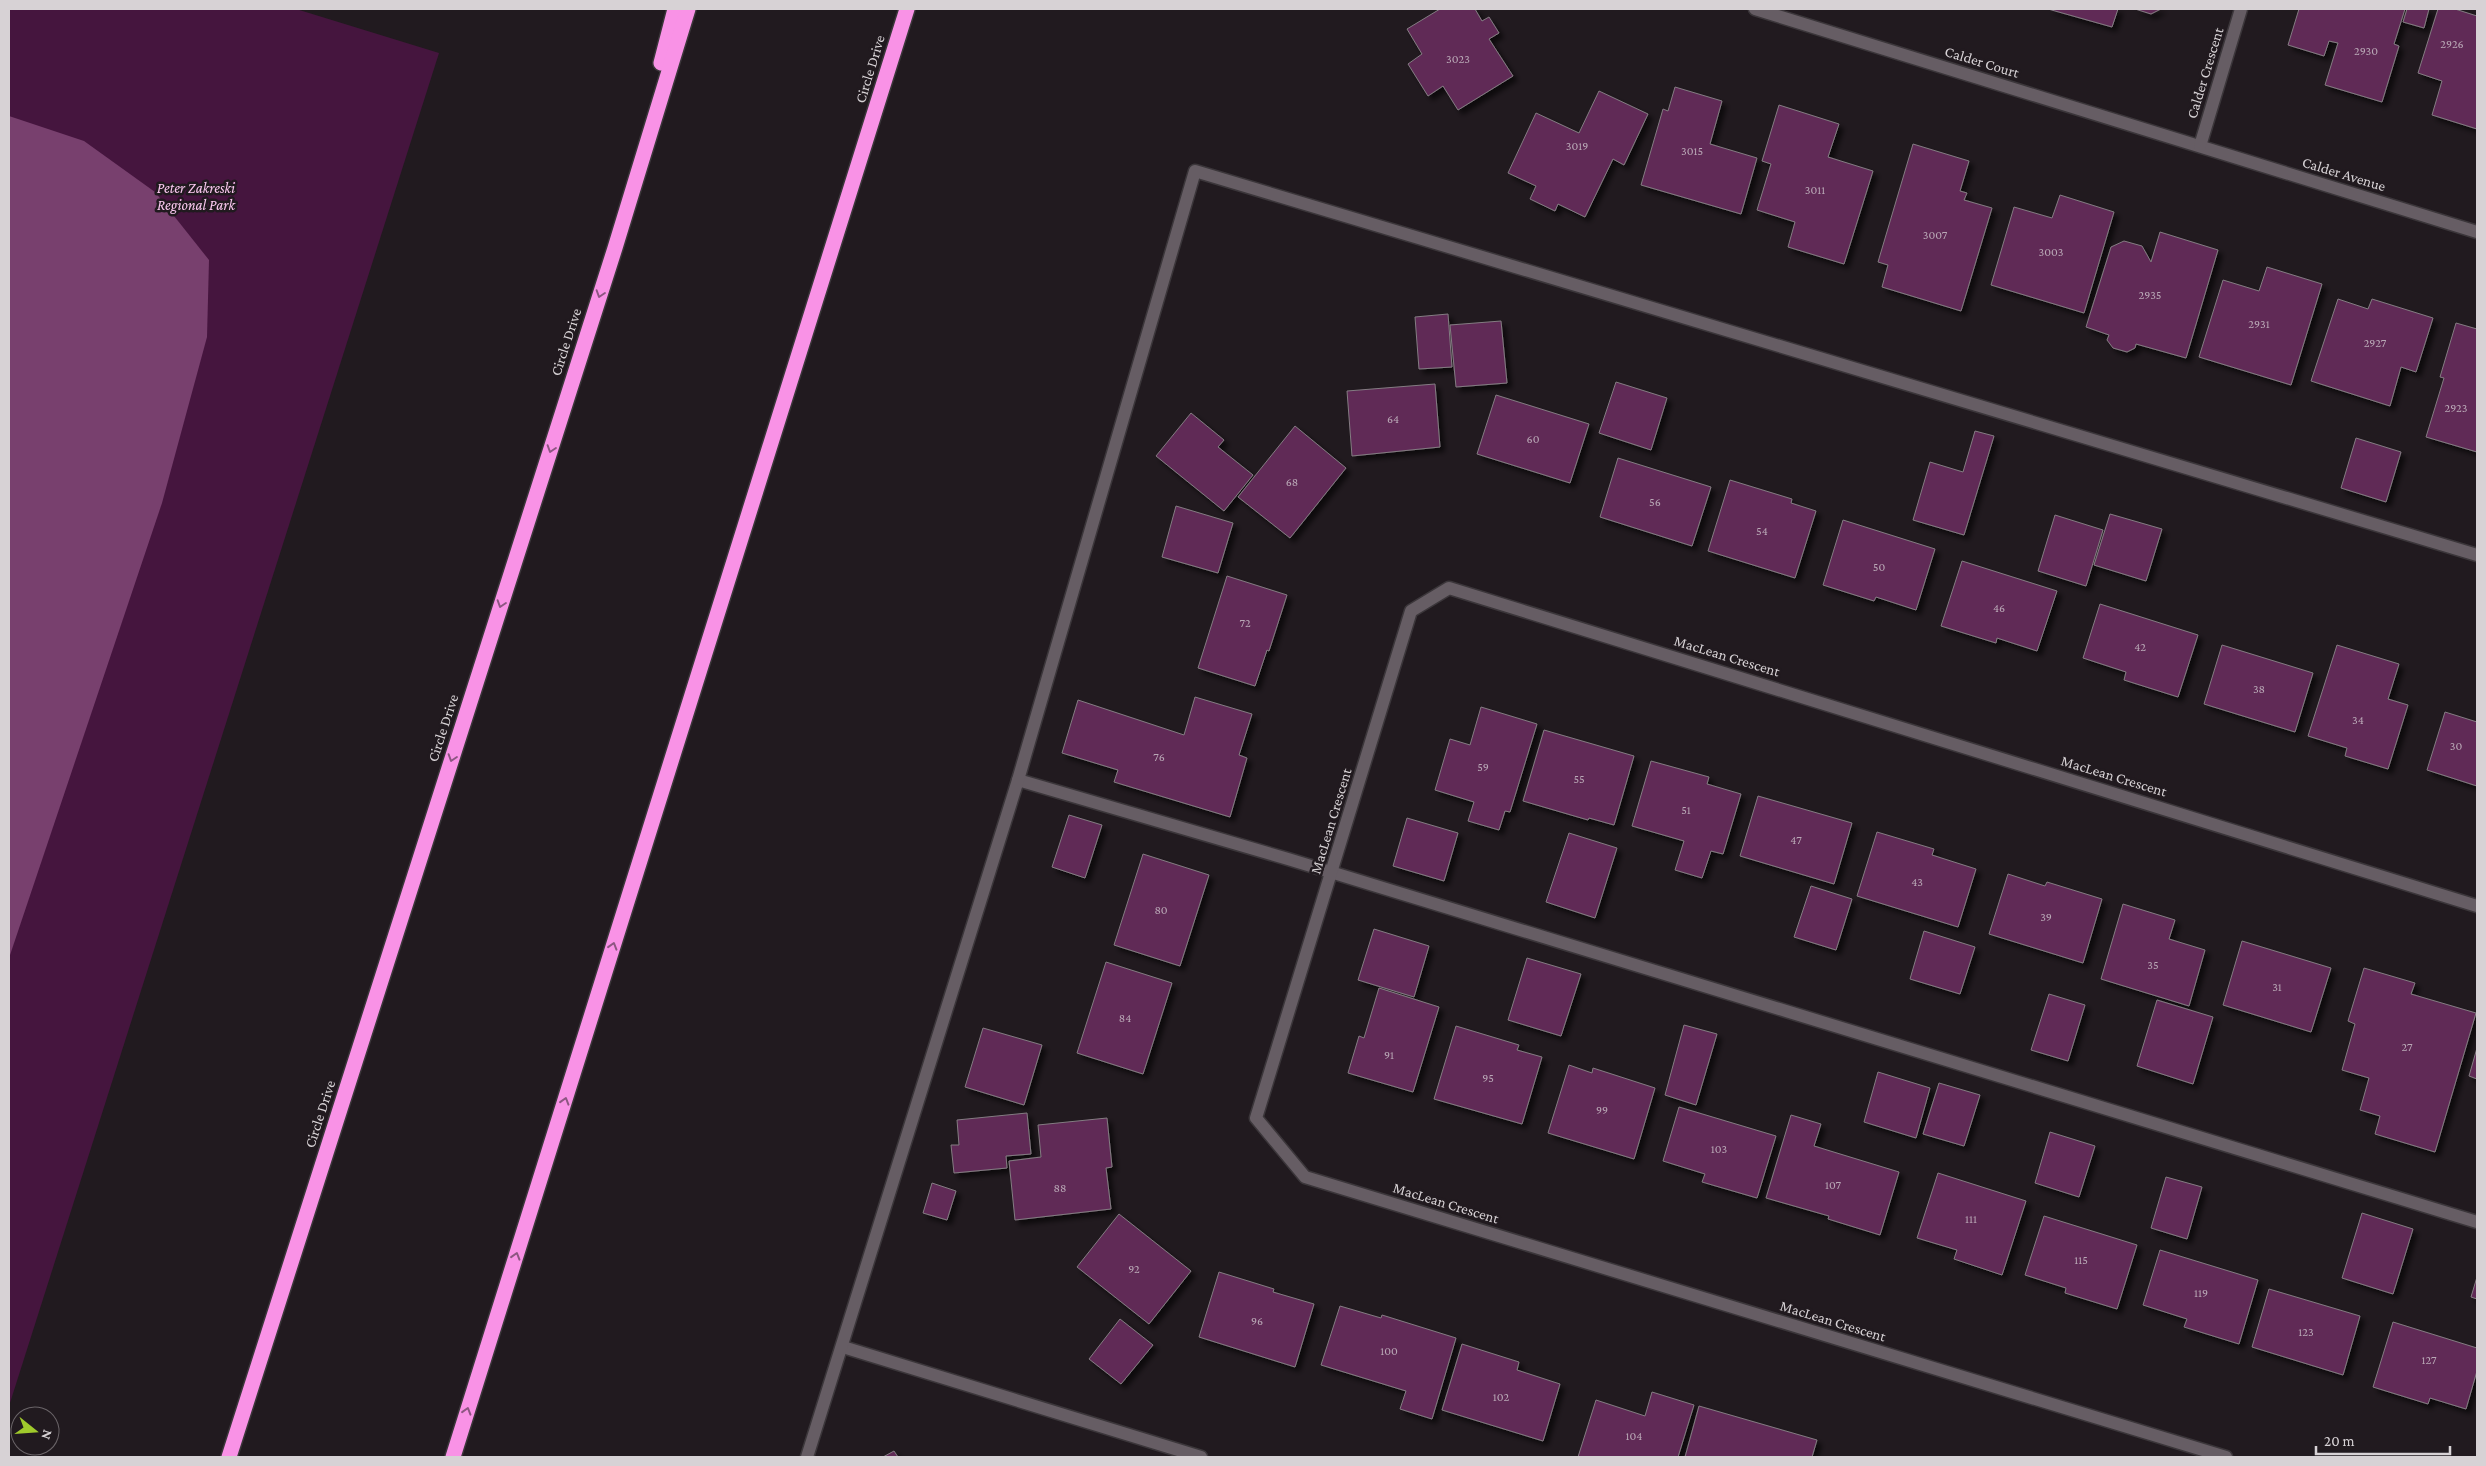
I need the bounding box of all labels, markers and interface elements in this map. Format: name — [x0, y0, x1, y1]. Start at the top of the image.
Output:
street label: Calder Crescent — [2184, 25, 2227, 120]
street label: Circle Drive — [852, 33, 888, 105]
house number: 2926 — [2440, 37, 2464, 51]
street label: Calder Court — [1943, 43, 2022, 81]
house number: 2930 — [2354, 44, 2378, 58]
house number: 3023 — [1446, 52, 1470, 66]
house number: 3019 — [1566, 139, 1588, 153]
house number: 3015 — [1681, 144, 1703, 158]
street label: Calder Avenue — [2300, 154, 2388, 194]
park label: Peter Zakreski Regional Park — [157, 180, 236, 214]
house number: 3011 — [1805, 183, 1825, 197]
house number: 3007 — [1923, 228, 1948, 242]
house number: 3003 — [2039, 245, 2064, 259]
house number: 2935 — [2139, 288, 2162, 302]
one-way arrow — [596, 289, 606, 298]
street label: Circle Drive — [548, 306, 585, 378]
house number: 2931 — [2248, 317, 2270, 331]
house number: 2927 — [2364, 336, 2387, 350]
house number: 2923 — [2444, 401, 2468, 415]
house number: 64 — [1387, 412, 1399, 426]
house number: 60 — [1527, 432, 1540, 446]
one-way arrow — [546, 444, 556, 452]
house number: 68 — [1286, 475, 1298, 489]
house number: 56 — [1649, 495, 1661, 509]
house number: 54 — [1756, 524, 1768, 538]
house number: 50 — [1873, 560, 1885, 574]
one-way arrow — [497, 599, 507, 607]
house number: 46 — [1993, 601, 2005, 615]
house number: 72 — [1239, 616, 1251, 630]
street label: MacLean Crescent — [1672, 632, 1783, 680]
house number: 42 — [2134, 640, 2146, 654]
house number: 38 — [2253, 682, 2265, 696]
street label: Circle Drive — [425, 692, 462, 764]
house number: 34 — [2352, 713, 2364, 727]
house number: 30 — [2450, 739, 2462, 753]
house number: 76 — [1153, 750, 1165, 764]
street label: MacLean Crescent — [2059, 752, 2170, 800]
one-way arrow — [448, 754, 458, 762]
house number: 59 — [1477, 760, 1489, 774]
street label: MacLean Crescent — [1307, 765, 1355, 876]
house number: 55 — [1573, 772, 1585, 786]
house number: 51 — [1681, 803, 1691, 817]
house number: 47 — [1790, 833, 1802, 847]
house number: 43 — [1911, 875, 1923, 889]
house number: 80 — [1154, 903, 1168, 917]
house number: 39 — [2040, 910, 2052, 924]
one-way arrow — [608, 942, 618, 950]
house number: 35 — [2147, 958, 2159, 972]
house number: 31 — [2272, 980, 2282, 994]
house number: 84 — [1119, 1011, 1131, 1025]
house number: 27 — [2401, 1040, 2413, 1054]
house number: 91 — [1384, 1048, 1394, 1062]
house number: 95 — [1482, 1071, 1494, 1085]
street label: Circle Drive — [302, 1078, 339, 1150]
one-way arrow — [559, 1097, 569, 1105]
house number: 99 — [1596, 1103, 1608, 1117]
house number: 103 — [1711, 1142, 1727, 1156]
house number: 107 — [1825, 1178, 1841, 1192]
street label: MacLean Crescent — [1391, 1179, 1502, 1227]
house number: 88 — [1054, 1181, 1066, 1195]
house number: 111 — [1965, 1212, 1977, 1226]
one-way arrow — [510, 1252, 520, 1260]
house number: 115 — [2074, 1253, 2088, 1267]
house number: 92 — [1128, 1262, 1140, 1276]
house number: 119 — [2194, 1286, 2208, 1300]
street label: MacLean Crescent — [1778, 1297, 1889, 1345]
house number: 96 — [1251, 1314, 1263, 1328]
house number: 123 — [2298, 1325, 2314, 1339]
house number: 100 — [1380, 1344, 1398, 1358]
house number: 127 — [2421, 1353, 2437, 1367]
house number: 102 — [1493, 1390, 1509, 1404]
north arrow — [10, 1406, 60, 1456]
one-way arrow — [462, 1407, 472, 1415]
scale bar — [2316, 1424, 2450, 1456]
text: N — [38, 1428, 56, 1442]
house number: 104 — [1626, 1429, 1642, 1443]
text: 20 m — [2324, 1433, 2355, 1449]

